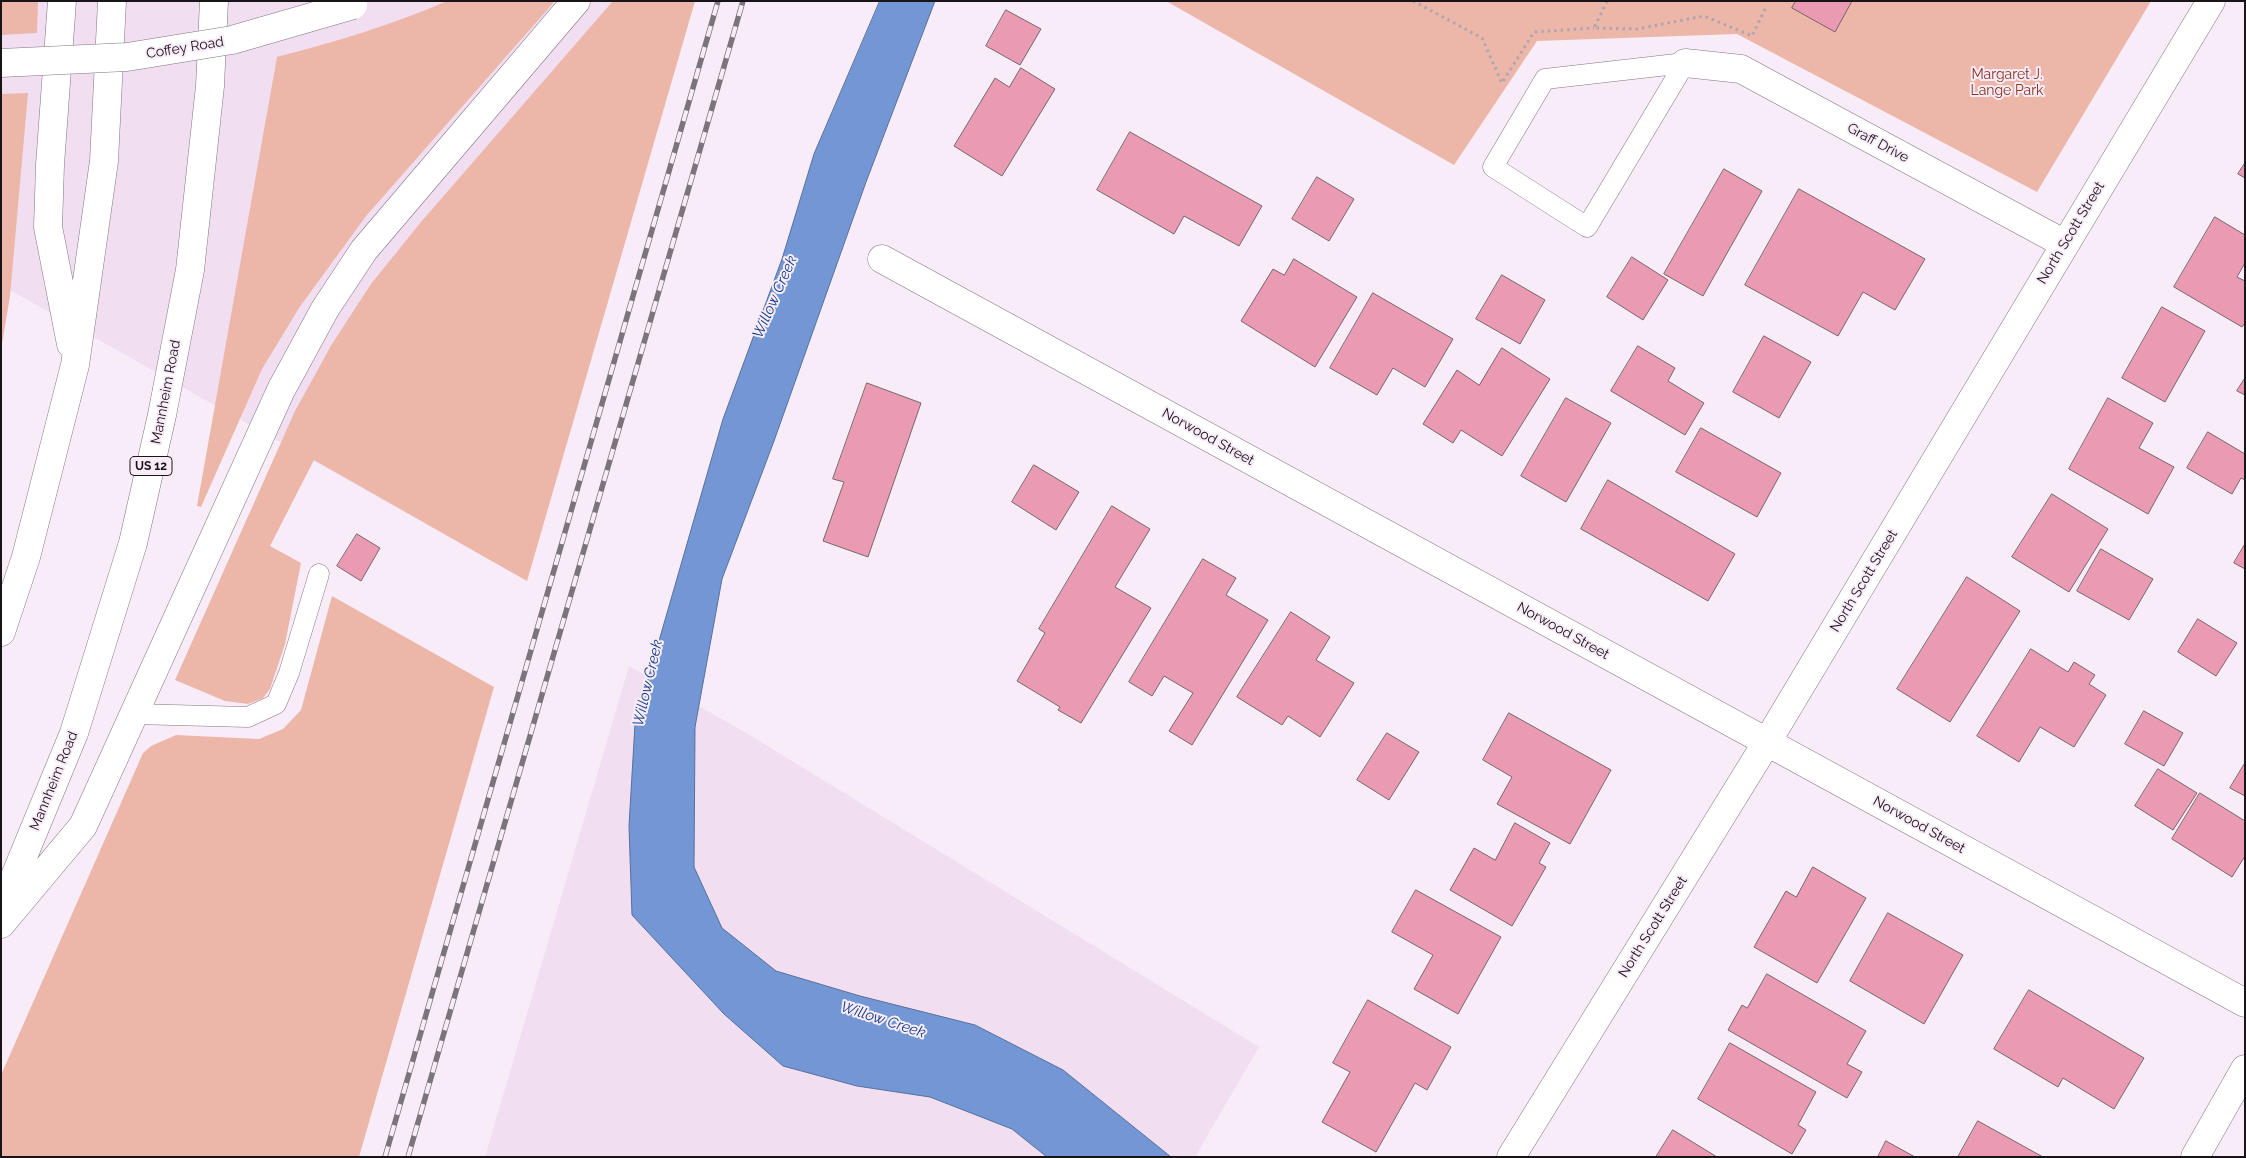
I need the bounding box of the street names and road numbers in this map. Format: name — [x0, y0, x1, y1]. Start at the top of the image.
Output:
street label: Coffey Road — [145, 34, 225, 62]
street label: Graff Drive — [1844, 120, 1912, 166]
street label: North Scott Street — [2034, 179, 2108, 287]
street label: Mannheim Road — [148, 339, 184, 445]
street label: Norwood Street — [1159, 405, 1257, 469]
road number: US 12 — [130, 456, 172, 476]
street label: North Scott Street — [1827, 527, 1901, 635]
street label: Norwood Street — [1514, 599, 1612, 663]
street label: Mannheim Road — [26, 729, 82, 833]
street label: Norwood Street — [1870, 793, 1968, 857]
street label: North Scott Street — [1615, 873, 1691, 981]

